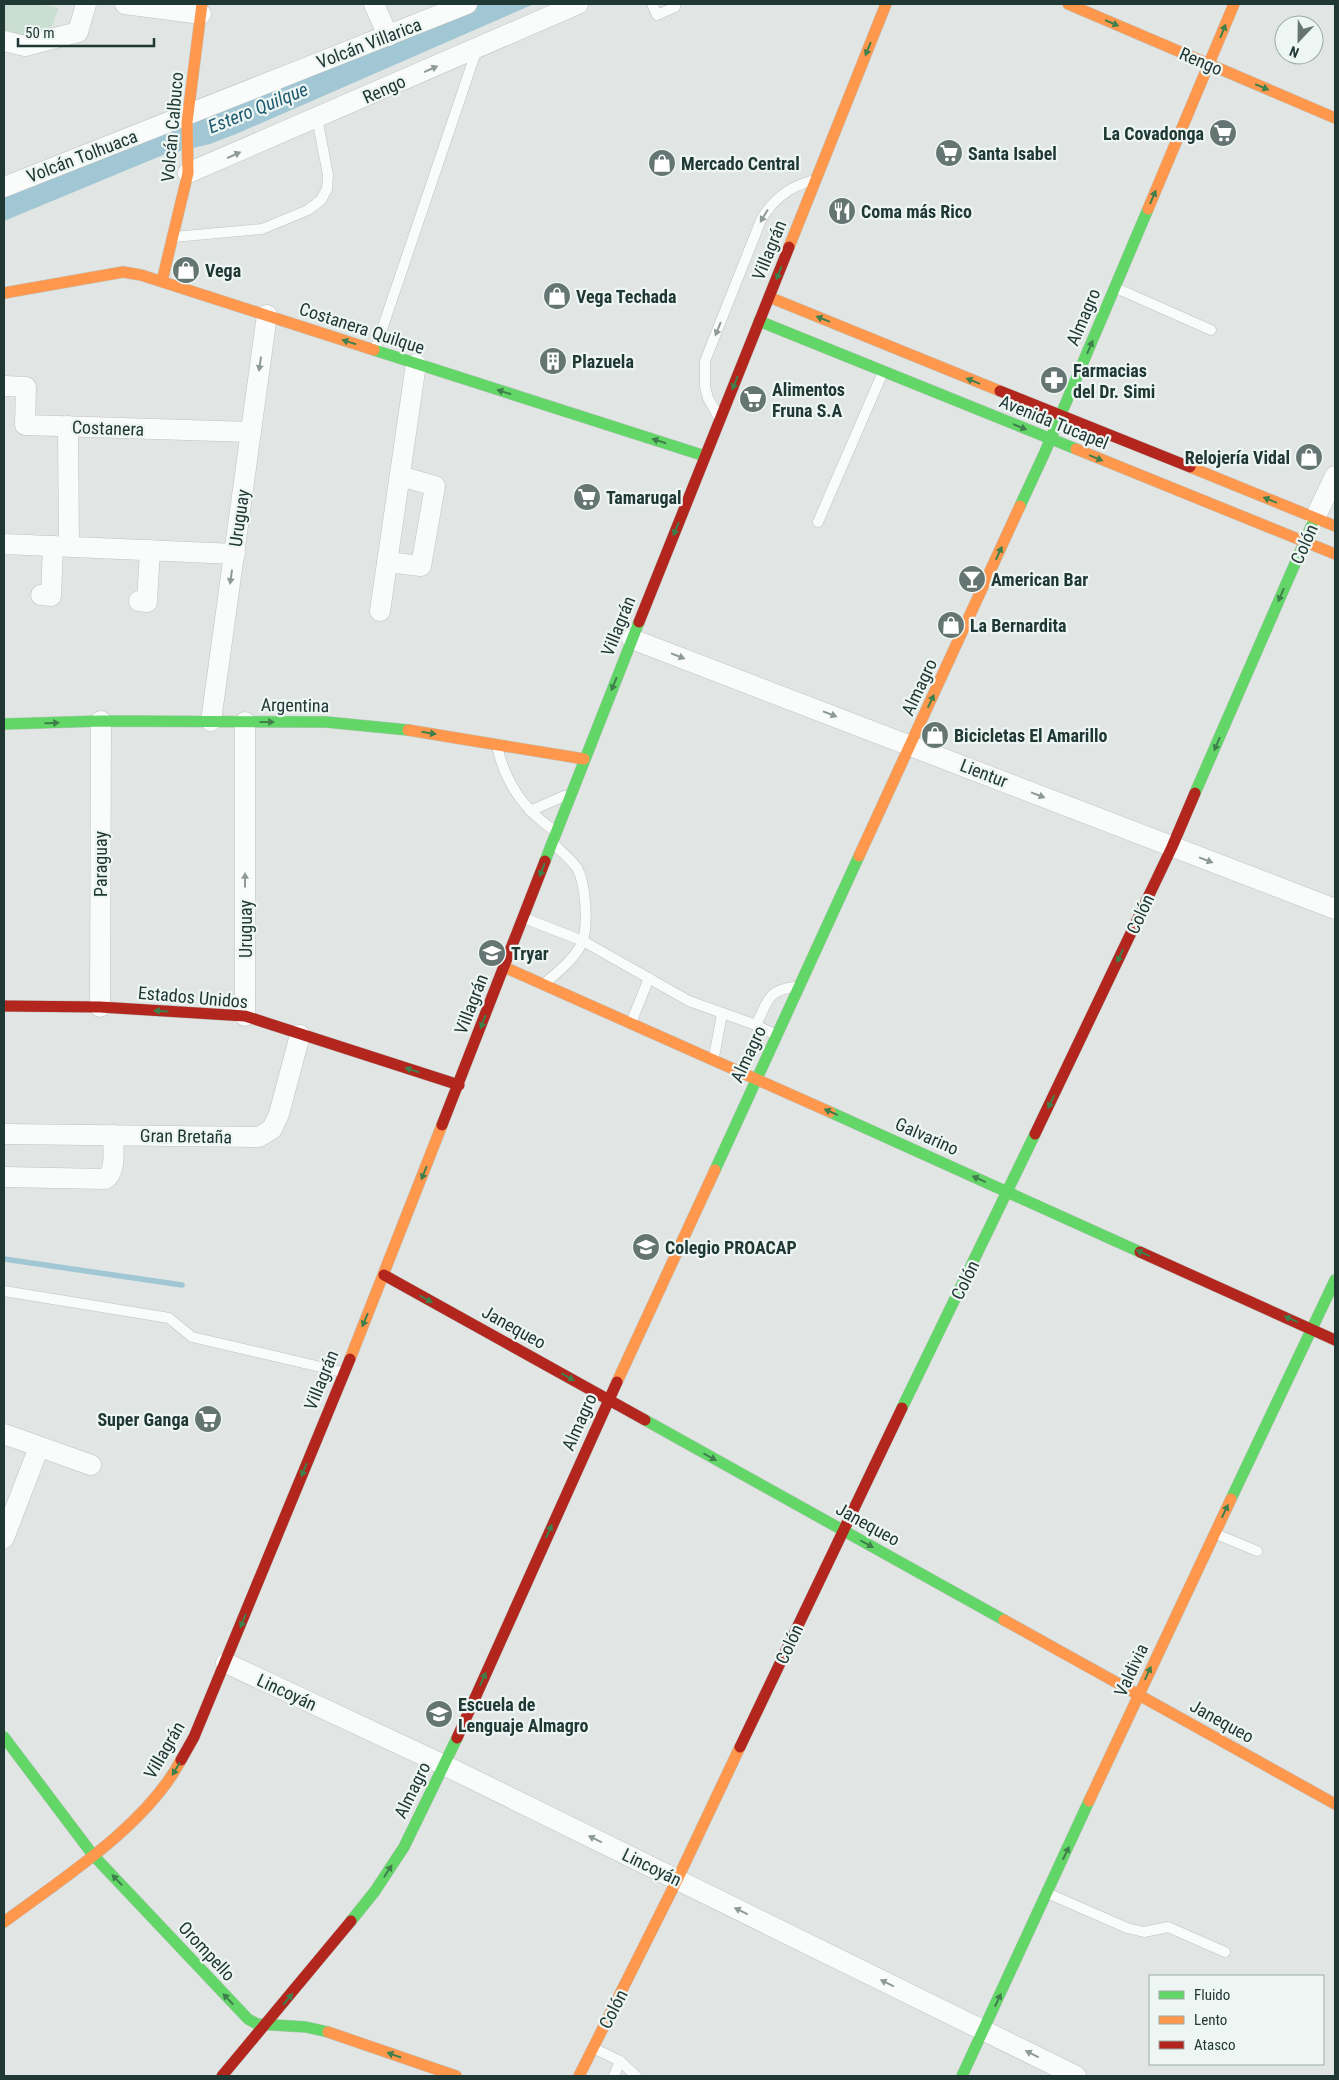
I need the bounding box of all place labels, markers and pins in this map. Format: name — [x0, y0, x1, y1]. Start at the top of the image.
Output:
supermarket icon: La Covadonga — [1208, 118, 1238, 148]
place label: La Covadonga — [1103, 123, 1204, 144]
supermarket icon: Santa Isabel — [934, 138, 964, 168]
place label: Santa Isabel — [968, 143, 1057, 164]
shop icon: Mercado Central — [647, 148, 677, 178]
place label: Mercado Central — [681, 153, 800, 174]
restaurant icon: Coma más Rico — [827, 196, 857, 226]
place label: Coma más Rico — [861, 201, 972, 222]
shop icon: Vega — [171, 255, 201, 285]
place label: Vega — [205, 260, 241, 281]
shop icon: Vega Techada — [542, 281, 572, 311]
place label: Vega Techada — [576, 286, 676, 307]
building icon: Plazuela — [538, 346, 568, 376]
place label: Plazuela — [572, 351, 634, 372]
place label: Farmacias del Dr. Simi — [1073, 360, 1155, 402]
pharmacy icon: Farmacias del Dr. Simi — [1039, 365, 1069, 395]
place label: Alimentos Fruna S.A — [772, 379, 845, 421]
supermarket icon: Alimentos Fruna S.A — [738, 384, 768, 414]
shop icon: Relojería Vidal — [1294, 442, 1324, 472]
place label: Relojería Vidal — [1185, 447, 1290, 468]
supermarket icon: Tamarugal — [572, 482, 602, 512]
place label: Tamarugal — [606, 487, 682, 508]
bar icon: American Bar — [957, 564, 987, 594]
place label: American Bar — [991, 569, 1088, 590]
shop icon: La Bernardita — [936, 610, 966, 640]
place label: La Bernardita — [970, 615, 1067, 636]
shop icon: Bicicletas El Amarillo — [920, 720, 950, 750]
place label: Bicicletas El Amarillo — [954, 725, 1107, 746]
school or university icon: Tryar — [477, 938, 507, 968]
place label: Tryar — [511, 943, 549, 964]
school or university icon: Colegio PROACAP — [631, 1232, 661, 1262]
place label: Colegio PROACAP — [665, 1237, 797, 1258]
supermarket icon: Super Ganga — [193, 1404, 223, 1434]
place label: Super Ganga — [97, 1409, 189, 1430]
place label: Escuela de Lenguaje Almagro — [458, 1694, 588, 1736]
school or university icon: Escuela de Lenguaje Almagro — [424, 1699, 454, 1729]

